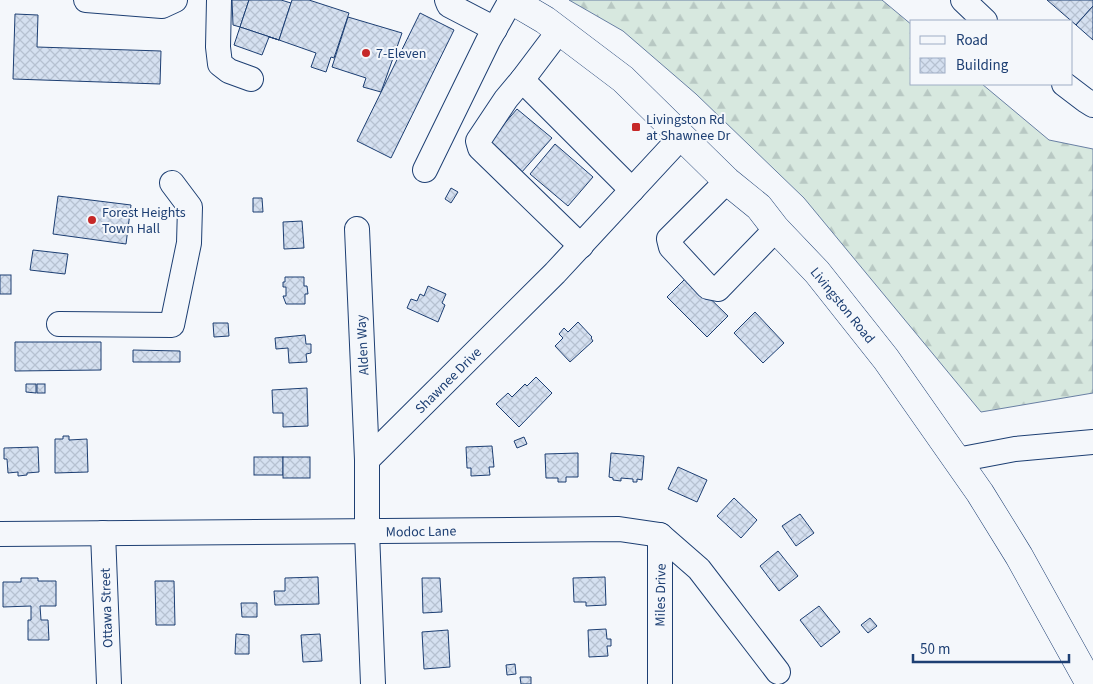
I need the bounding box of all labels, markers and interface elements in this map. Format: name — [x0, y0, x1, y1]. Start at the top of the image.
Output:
legend — [910, 20, 1073, 85]
text: Road — [956, 30, 988, 51]
place label: 7-Eleven — [376, 44, 426, 64]
marker: 7-Eleven — [360, 47, 372, 59]
text: Building — [956, 55, 1009, 76]
place label: Livingston Rd at Shawnee Dr — [646, 110, 731, 146]
marker: Livingston Rd at Shawnee Dr — [630, 121, 642, 133]
place label: Forest Heights Town Hall — [102, 203, 186, 239]
marker: Forest Heights Town Hall — [86, 214, 98, 226]
street label: Livingston Road — [805, 263, 879, 348]
street label: Alden Way — [351, 314, 375, 376]
street label: Shawnee Drive — [411, 343, 487, 419]
street label: Modoc Lane — [385, 521, 457, 543]
street label: Miles Drive — [650, 563, 672, 627]
street label: Ottawa Street — [96, 567, 118, 648]
scale bar — [913, 632, 1069, 664]
text: 50 m — [920, 639, 950, 660]

